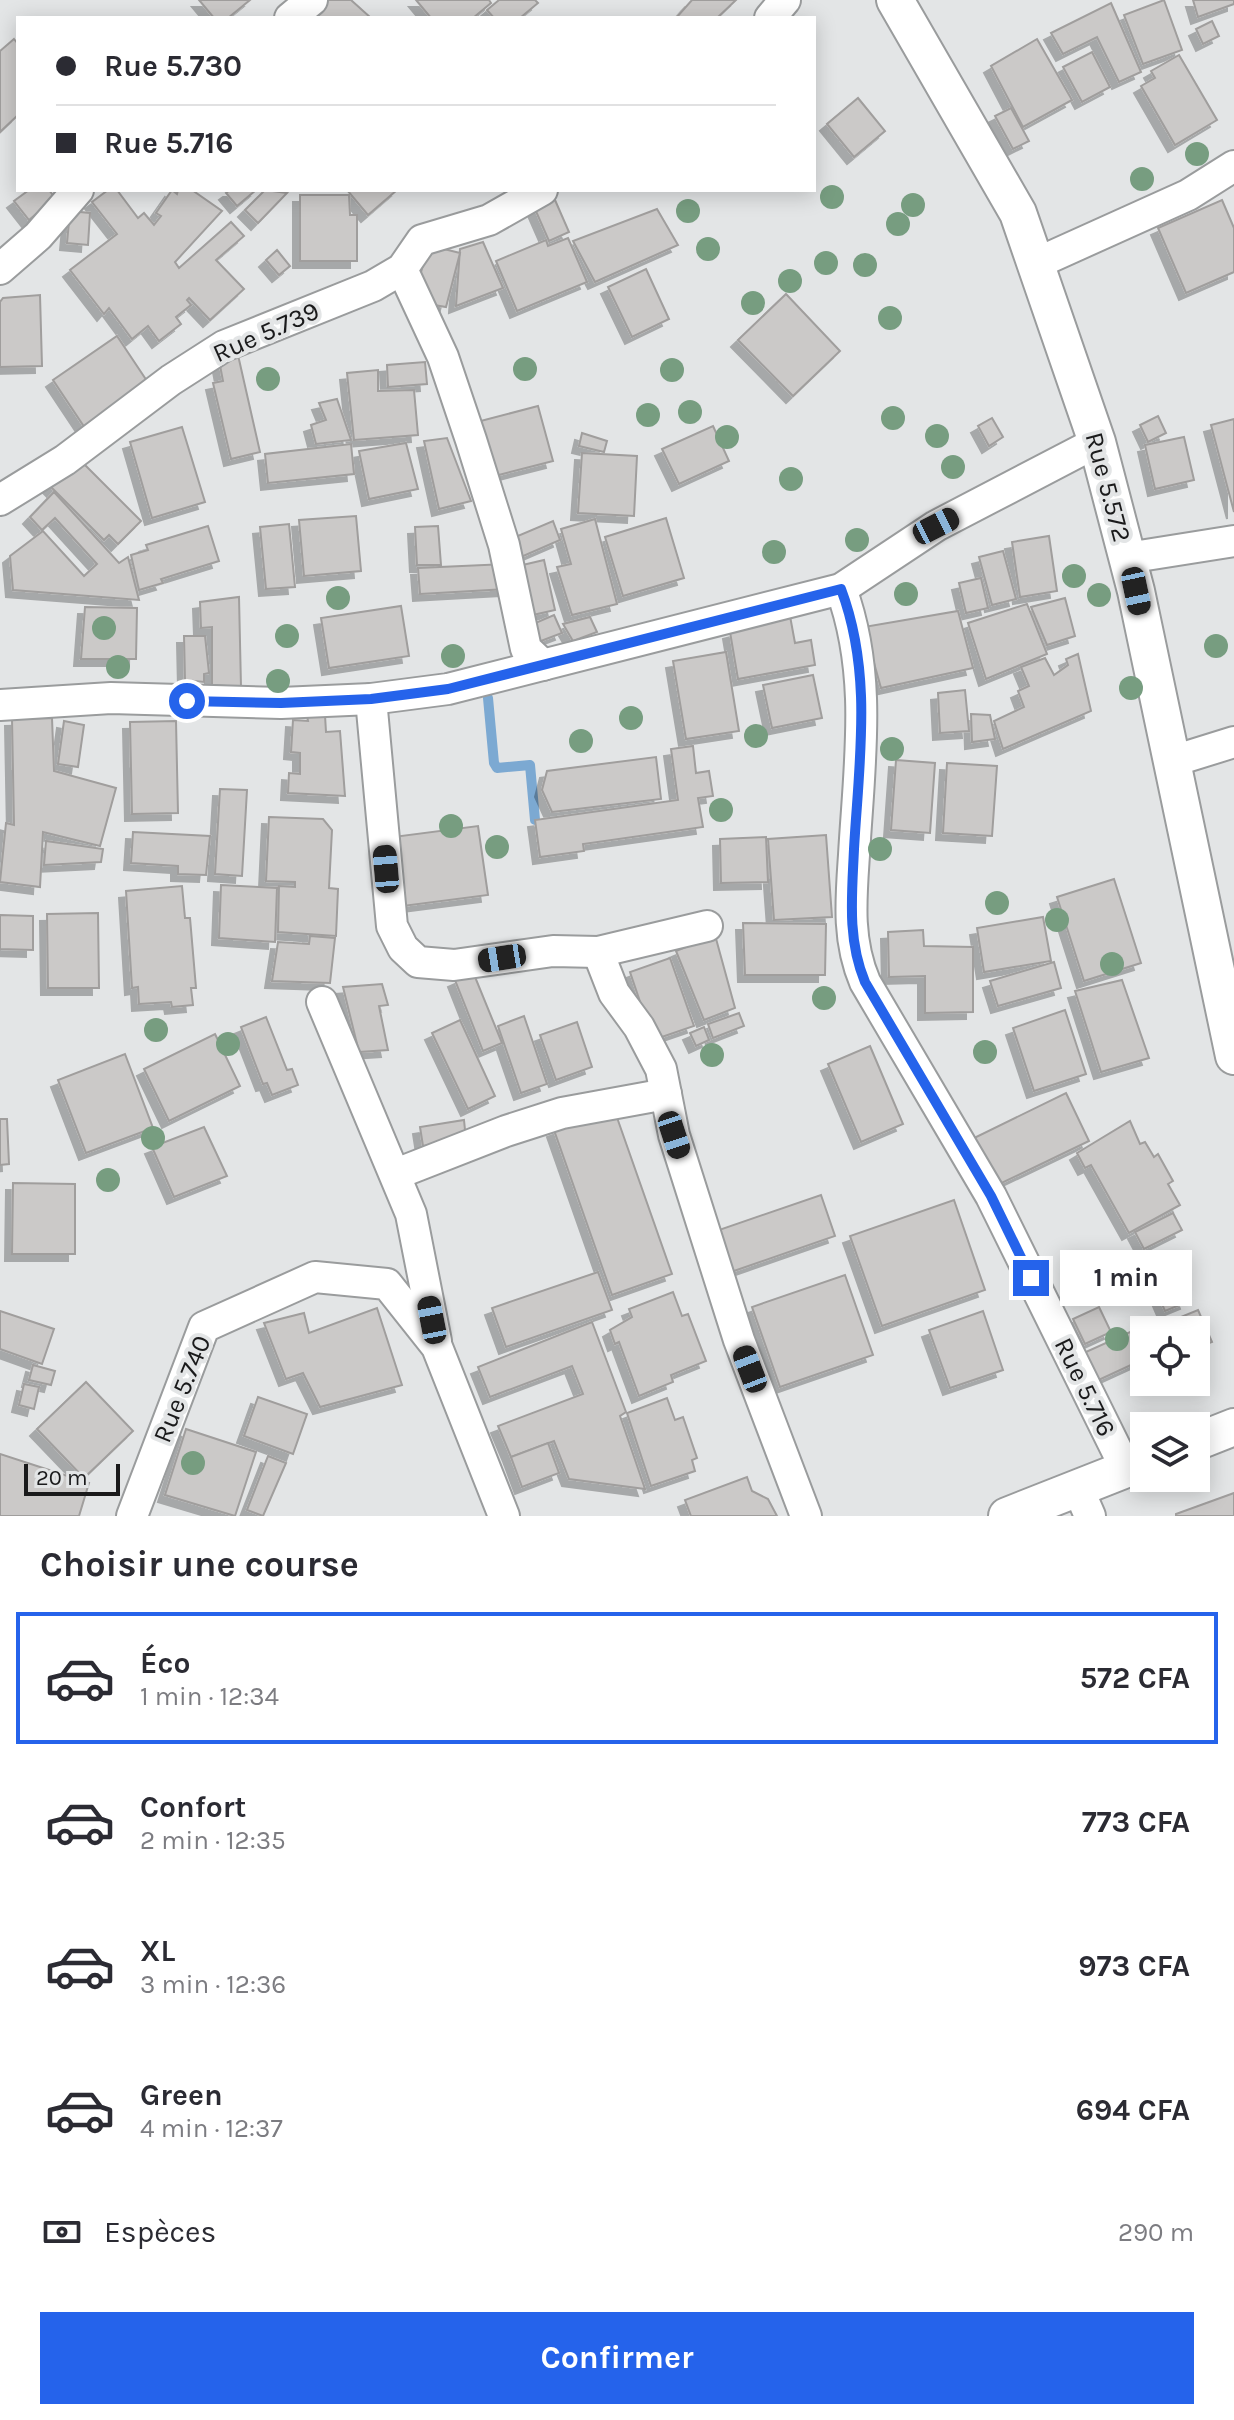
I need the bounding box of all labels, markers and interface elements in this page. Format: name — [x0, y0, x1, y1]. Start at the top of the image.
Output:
text: Rue 5.730 — [104, 48, 242, 84]
text: Rue 5.716 — [104, 125, 233, 161]
street label: Rue 5.739 — [208, 295, 324, 369]
street label: Rue 5.572 — [1078, 429, 1138, 545]
car — [909, 504, 963, 548]
car — [1119, 565, 1153, 617]
route start — [169, 683, 205, 719]
car — [372, 844, 400, 894]
car — [476, 942, 528, 974]
car — [655, 1108, 693, 1162]
callout: 1 min — [1059, 1250, 1191, 1306]
route end — [1013, 1260, 1049, 1296]
text: 1 min — [1093, 1262, 1159, 1293]
car — [416, 1294, 448, 1346]
map controls — [1130, 1316, 1210, 1492]
button: locate — [1130, 1316, 1210, 1396]
street label: Rue 5.740 — [147, 1331, 217, 1447]
street label: Rue 5.716 — [1048, 1332, 1122, 1442]
car — [730, 1342, 770, 1396]
button: layers — [1130, 1412, 1210, 1492]
scale bar — [24, 1460, 120, 1496]
text: 20 m — [36, 1465, 88, 1491]
text: Choisir une course — [40, 1543, 359, 1585]
icon: car — [44, 1642, 116, 1714]
text: Éco — [140, 1645, 190, 1681]
text: 572 CFA — [1080, 1660, 1190, 1696]
text: 1 min · 12:34 — [140, 1681, 279, 1712]
icon: car — [44, 1786, 116, 1858]
text: Confort — [140, 1789, 246, 1825]
text: 773 CFA — [1082, 1804, 1190, 1840]
text: 2 min · 12:35 — [140, 1825, 286, 1856]
icon: car — [44, 1930, 116, 2002]
text: XL — [140, 1933, 175, 1969]
text: 973 CFA — [1078, 1948, 1190, 1984]
text: 3 min · 12:36 — [140, 1969, 286, 2000]
icon: car — [44, 2074, 116, 2146]
text: Green — [140, 2077, 223, 2113]
text: 694 CFA — [1076, 2092, 1190, 2128]
text: 4 min · 12:37 — [140, 2113, 283, 2144]
icon: cash — [40, 2210, 84, 2254]
text: Espèces — [104, 2214, 216, 2250]
text: 290 m — [1118, 2217, 1194, 2248]
button: Confirmer — [40, 2312, 1194, 2404]

